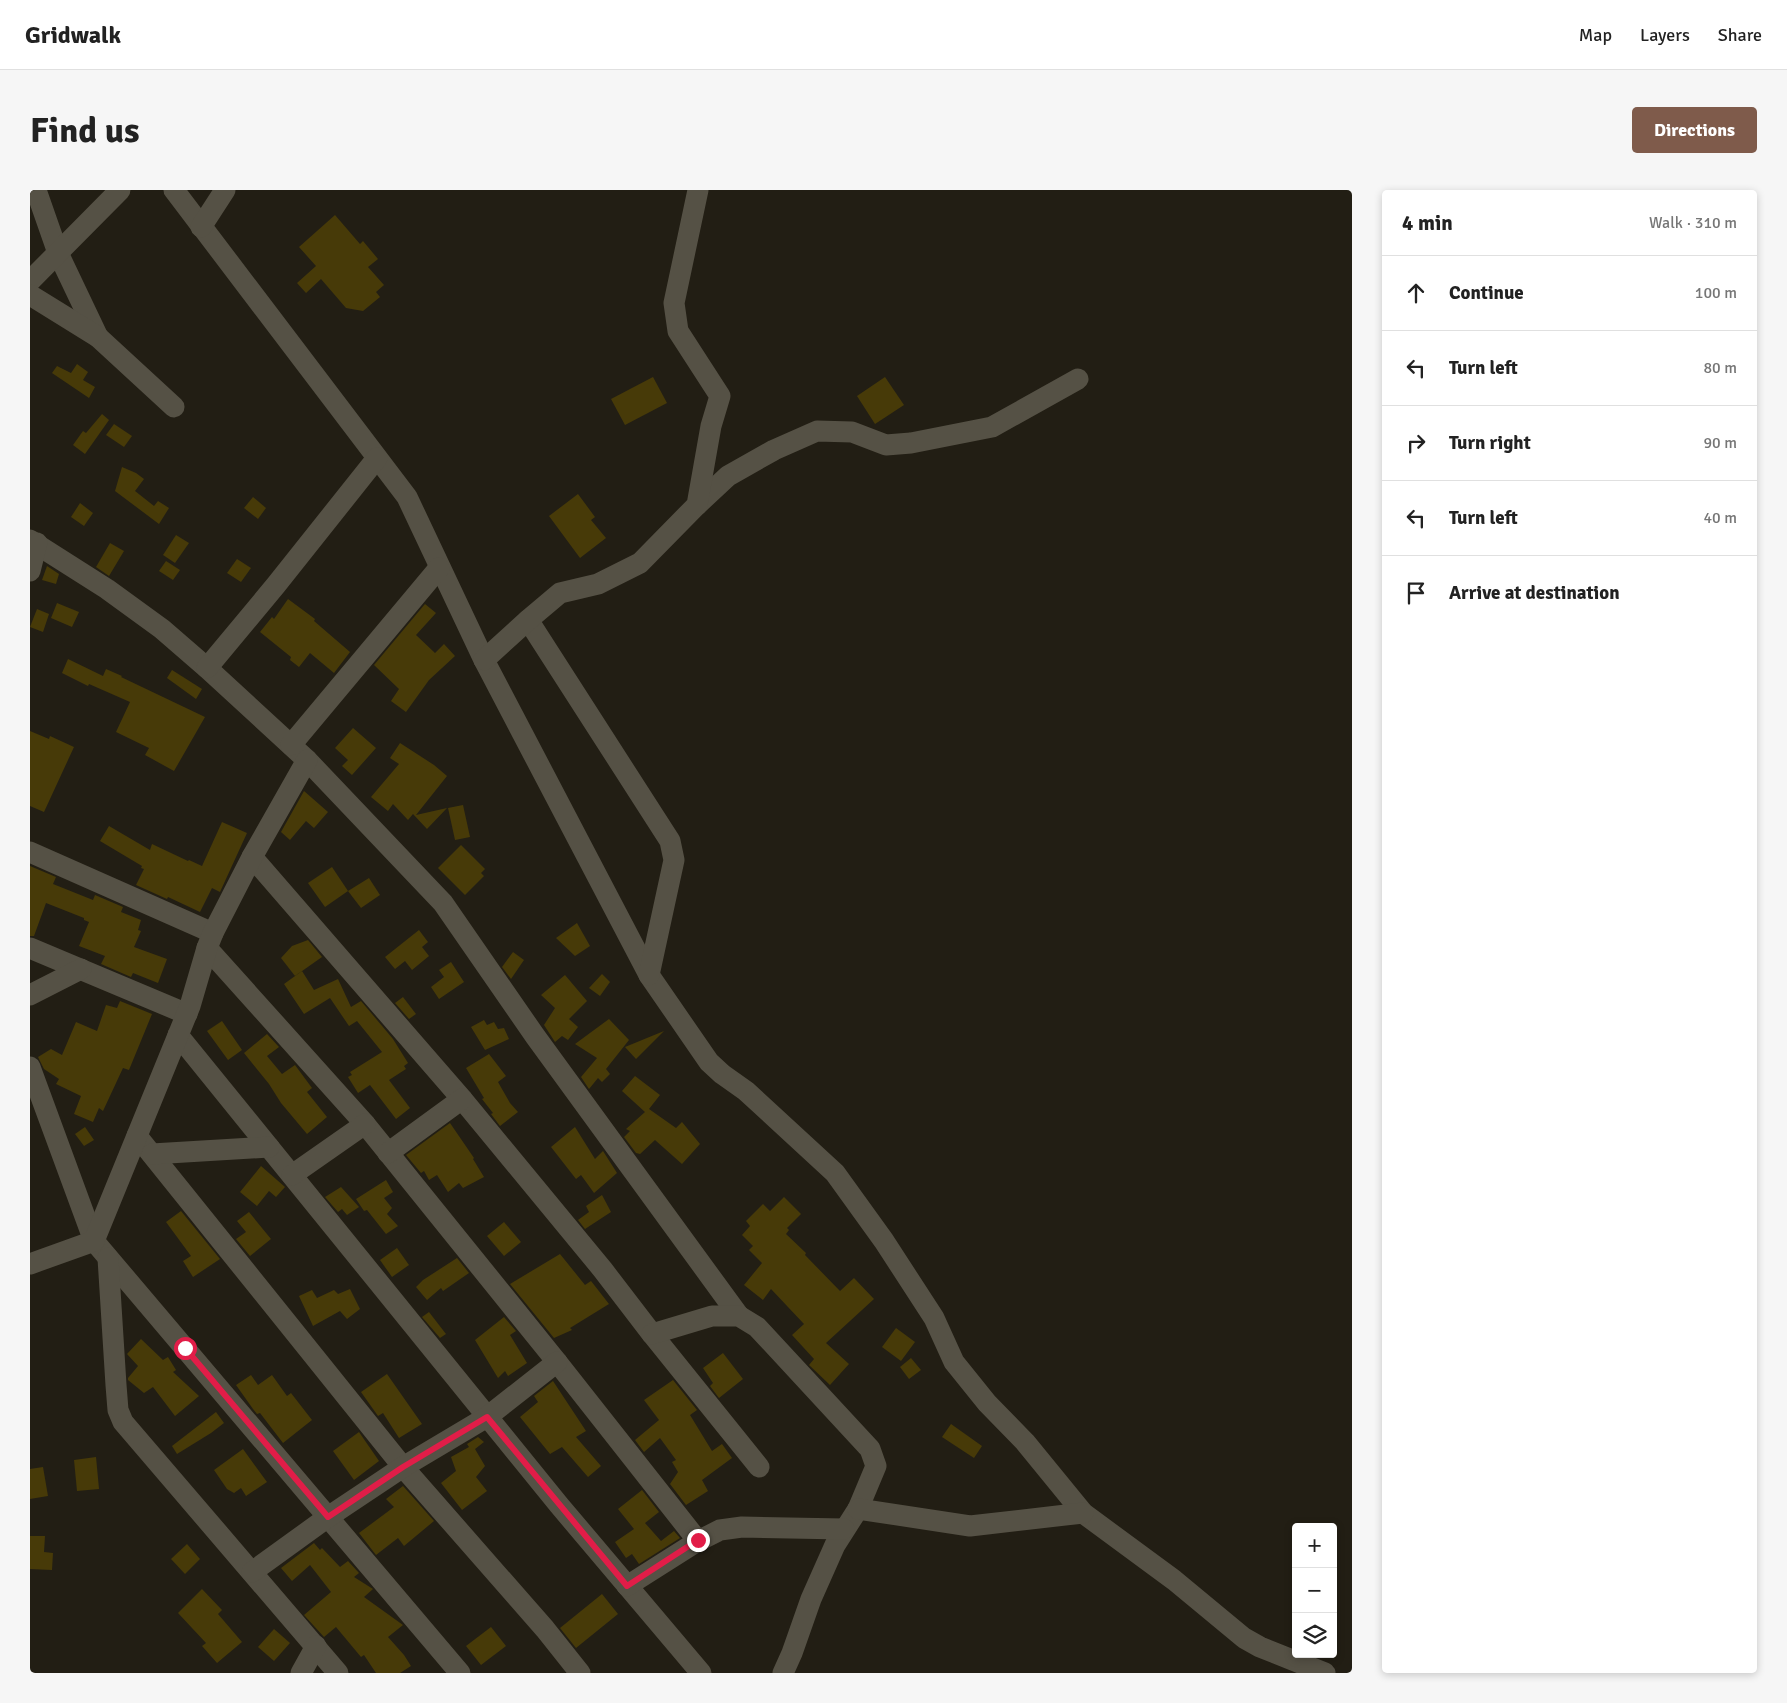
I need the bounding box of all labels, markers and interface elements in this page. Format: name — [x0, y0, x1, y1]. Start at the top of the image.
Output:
text: Gridwalk — [25, 20, 121, 50]
text: Map — [1579, 24, 1612, 46]
text: Layers — [1640, 24, 1690, 46]
text: Share — [1718, 24, 1762, 46]
button: Directions — [1632, 107, 1757, 153]
text: Find us — [30, 109, 140, 152]
text: 4 min — [1402, 210, 1453, 236]
text: Walk · 310 m — [1649, 213, 1737, 233]
icon: ahead — [1402, 279, 1430, 307]
text: Continue — [1449, 281, 1524, 305]
text: 100 m — [1695, 283, 1737, 303]
icon: left — [1402, 354, 1430, 382]
text: Turn left — [1449, 356, 1518, 380]
text: 80 m — [1703, 358, 1737, 378]
icon: right — [1402, 429, 1430, 457]
text: Turn right — [1449, 431, 1531, 455]
text: 90 m — [1703, 433, 1737, 453]
icon: left — [1402, 504, 1430, 532]
text: Turn left — [1449, 506, 1518, 530]
text: 40 m — [1703, 508, 1737, 528]
icon: arrive — [1402, 579, 1430, 607]
text: Arrive at destination — [1449, 581, 1620, 605]
route start — [174, 1337, 197, 1360]
map controls — [1292, 1523, 1337, 1658]
button: + — [1292, 1523, 1337, 1568]
route end — [687, 1529, 710, 1552]
button: − — [1292, 1568, 1337, 1613]
button: layers — [1292, 1613, 1337, 1658]

